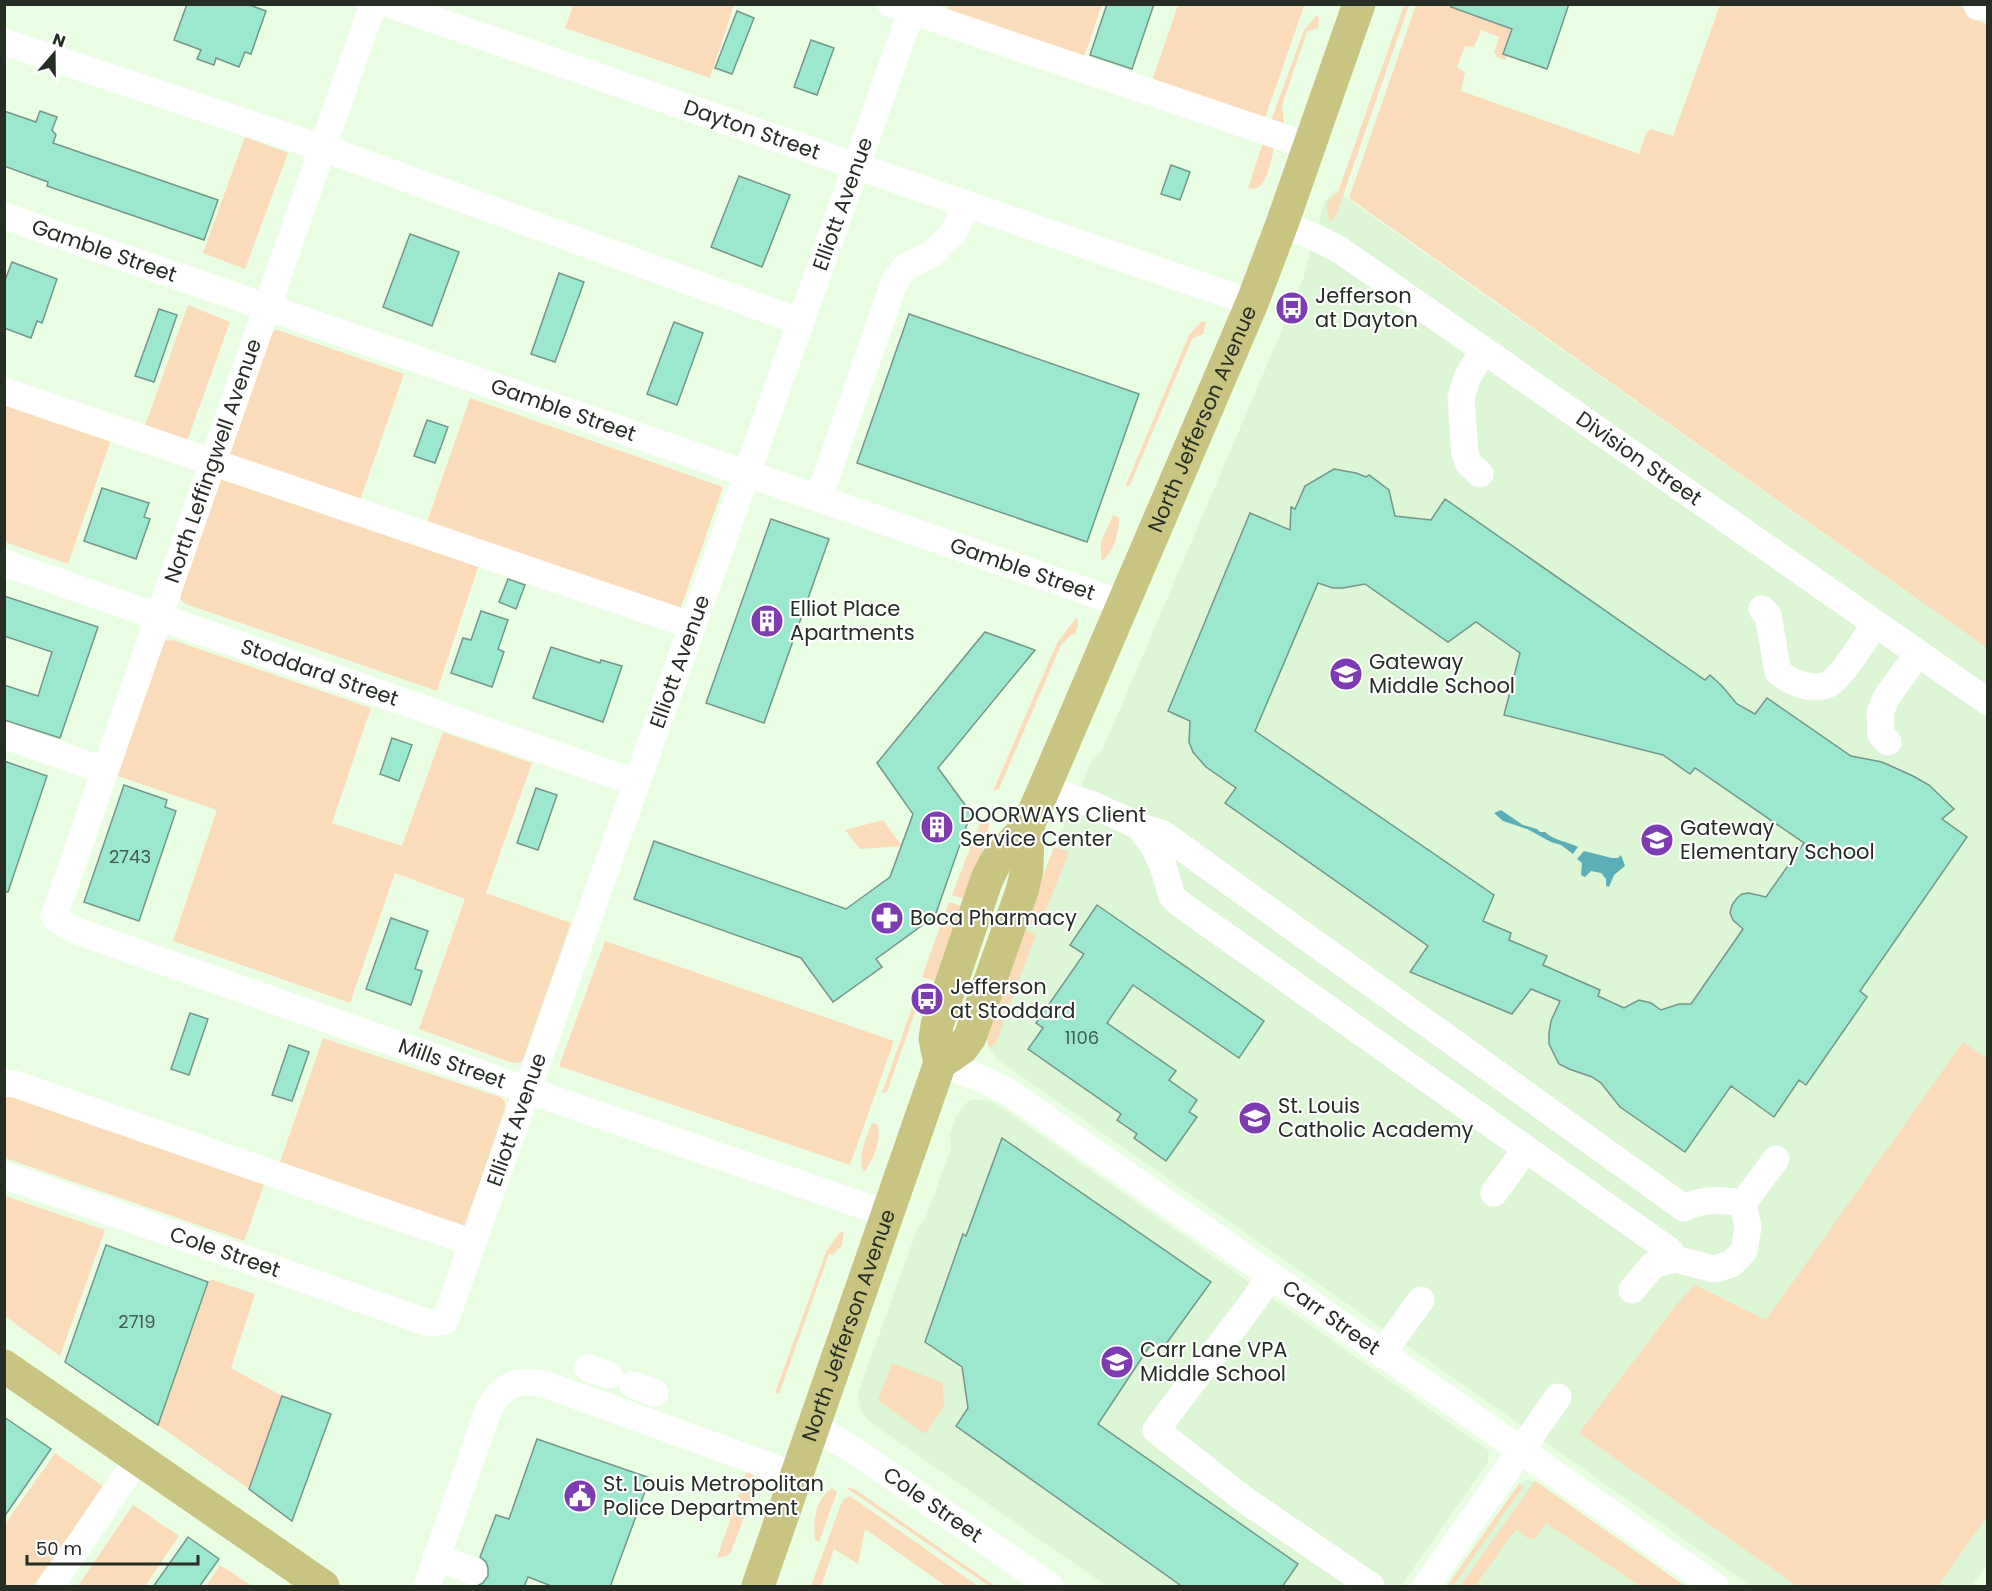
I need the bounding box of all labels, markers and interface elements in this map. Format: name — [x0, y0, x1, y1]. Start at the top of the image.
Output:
north arrow — [24, 24, 84, 84]
text: N — [49, 28, 69, 53]
street label: Dayton Street — [680, 92, 824, 166]
street label: Elliott Avenue — [805, 133, 879, 274]
street label: Gamble Street — [28, 212, 181, 289]
place label: Jefferson at Dayton — [1315, 281, 1418, 334]
bus stop icon: Jefferson at Dayton — [1274, 290, 1310, 326]
street label: North Jefferson Avenue — [1140, 301, 1263, 537]
street label: North Leffingwell Avenue — [157, 335, 268, 587]
street label: Gamble Street — [487, 371, 640, 448]
street label: Division Street — [1570, 404, 1708, 512]
street label: Gamble Street — [946, 530, 1099, 607]
street label: Elliott Avenue — [642, 591, 716, 732]
place label: Elliot Place Apartments — [790, 594, 915, 647]
building icon: Elliot Place Apartments — [749, 603, 785, 639]
street label: Stoddard Street — [237, 631, 402, 713]
place label: Gateway Middle School — [1369, 647, 1515, 700]
school or university icon: Gateway Middle School — [1328, 656, 1364, 692]
place label: DOORWAYS Client Service Center — [960, 800, 1146, 853]
building icon: DOORWAYS Client Service Center — [919, 809, 955, 845]
place label: Gateway Elementary School — [1680, 813, 1875, 866]
school or university icon: Gateway Elementary School — [1639, 822, 1675, 858]
house number: 2743 — [109, 844, 151, 869]
pharmacy icon: Boca Pharmacy — [869, 900, 905, 936]
place label: Boca Pharmacy — [910, 903, 1077, 932]
place label: Jefferson at Stoddard — [950, 972, 1075, 1025]
bus stop icon: Jefferson at Stoddard — [909, 981, 945, 1017]
house number: 1106 — [1065, 1025, 1099, 1050]
street label: Mills Street — [395, 1031, 510, 1095]
street label: Elliott Avenue — [479, 1049, 553, 1190]
place label: St. Louis Catholic Academy — [1278, 1091, 1474, 1144]
school or university icon: St. Louis Catholic Academy — [1237, 1100, 1273, 1136]
street label: North Jefferson Avenue — [794, 1205, 902, 1445]
street label: Cole Street — [166, 1219, 284, 1284]
street label: Carr Street — [1277, 1273, 1386, 1361]
house number: 2719 — [118, 1309, 156, 1334]
place label: Carr Lane VPA Middle School — [1140, 1335, 1288, 1388]
school or university icon: Carr Lane VPA Middle School — [1099, 1344, 1135, 1380]
street label: Cole Street — [877, 1460, 989, 1549]
place label: St. Louis Metropolitan Police Department — [603, 1469, 824, 1522]
public building icon: St. Louis Metropolitan Police Department — [562, 1478, 598, 1514]
scale bar — [27, 1528, 198, 1566]
text: 50 m — [36, 1536, 82, 1561]

